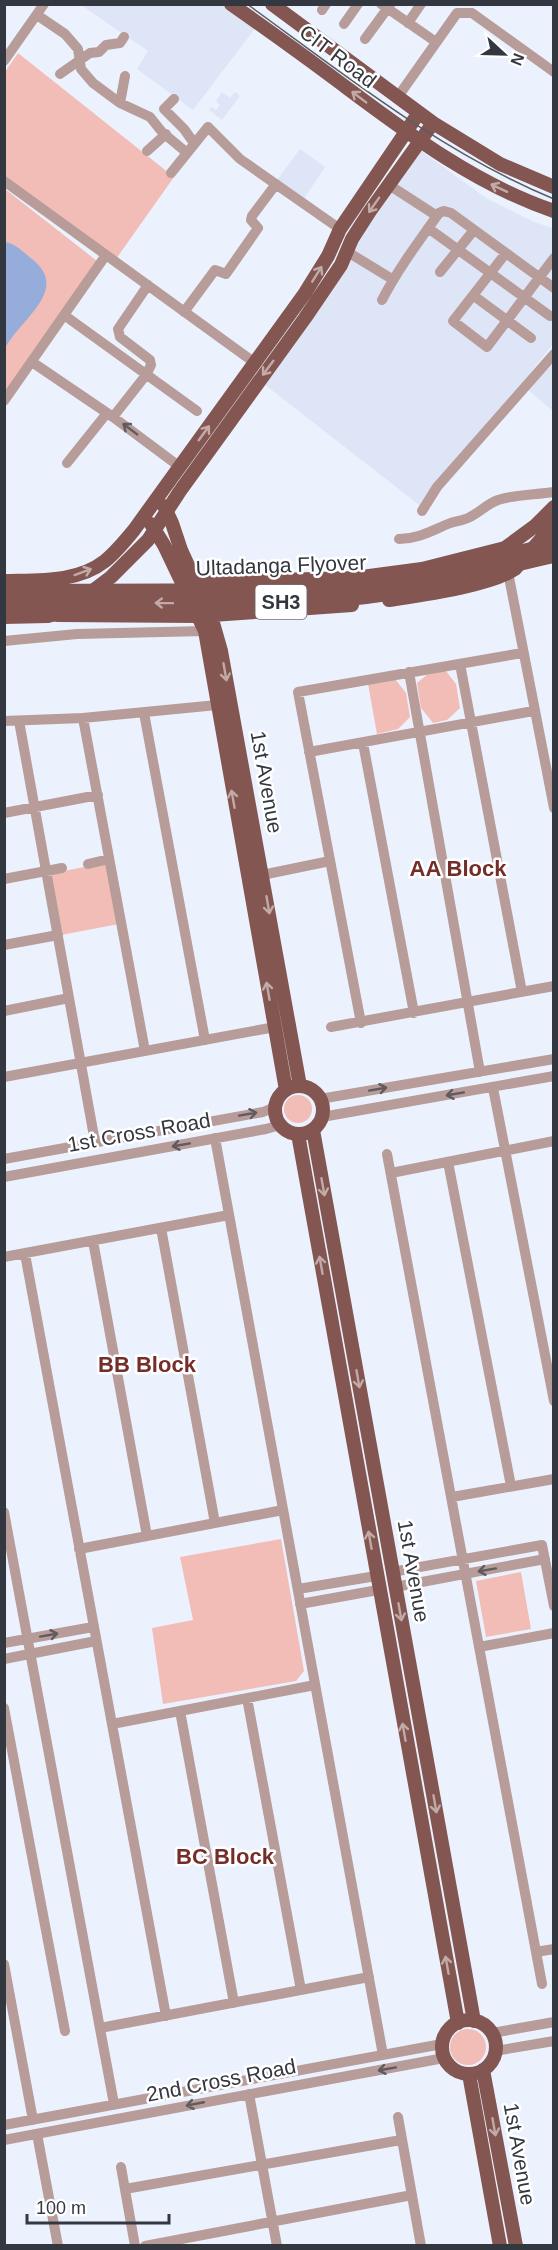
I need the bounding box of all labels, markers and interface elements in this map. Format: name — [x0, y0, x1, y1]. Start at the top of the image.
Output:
street label: CIT Road — [295, 20, 381, 92]
north arrow — [474, 24, 534, 84]
text: N — [507, 51, 527, 68]
one-way arrow — [352, 91, 368, 103]
one-way arrow — [491, 182, 509, 194]
one-way arrow — [368, 197, 380, 213]
one-way arrow — [311, 266, 323, 283]
one-way arrow — [262, 360, 275, 376]
one-way arrow — [122, 423, 138, 436]
one-way arrow — [198, 425, 210, 441]
street label: Ultadanga Flyover — [195, 551, 367, 579]
one-way arrow — [73, 566, 92, 577]
road number: SH3 — [256, 585, 306, 619]
one-way arrow — [154, 597, 174, 609]
one-way arrow — [220, 662, 231, 681]
street label: 1st Avenue — [247, 729, 287, 835]
one-way arrow — [227, 789, 238, 809]
district label: AA Block — [410, 856, 507, 881]
one-way arrow — [262, 895, 273, 915]
one-way arrow — [262, 981, 273, 1001]
one-way arrow — [368, 1083, 387, 1094]
one-way arrow — [445, 1089, 465, 1100]
street label: 1st Cross Road — [66, 1108, 212, 1156]
one-way arrow — [238, 1108, 257, 1119]
one-way arrow — [172, 1139, 192, 1150]
one-way arrow — [318, 1177, 329, 1196]
one-way arrow — [315, 1256, 326, 1276]
district label: BB Block — [98, 1352, 197, 1377]
one-way arrow — [352, 1369, 363, 1388]
street label: 1st Avenue — [394, 1518, 434, 1624]
one-way arrow — [364, 1531, 375, 1550]
one-way arrow — [478, 1565, 498, 1576]
one-way arrow — [395, 1602, 406, 1622]
one-way arrow — [39, 1629, 58, 1640]
one-way arrow — [399, 1723, 410, 1742]
one-way arrow — [430, 1794, 441, 1813]
district label: BC Block — [176, 1844, 275, 1869]
one-way arrow — [441, 1956, 452, 1975]
street label: 2nd Cross Road — [144, 2054, 298, 2106]
one-way arrow — [377, 2064, 397, 2075]
one-way arrow — [186, 2099, 205, 2110]
street label: 1st Avenue — [500, 2101, 540, 2207]
one-way arrow — [489, 2117, 500, 2136]
scale bar — [27, 2187, 170, 2225]
text: 100 m — [36, 2198, 86, 2218]

